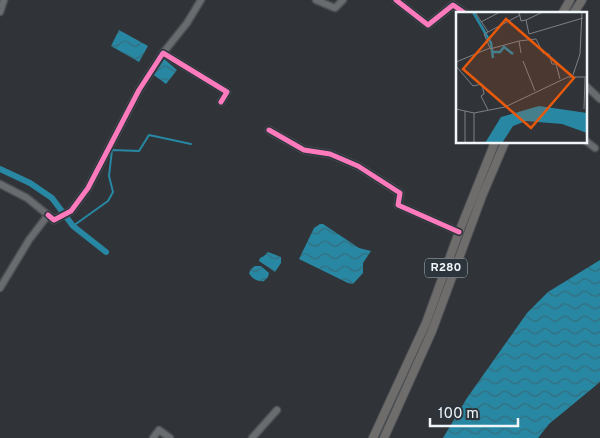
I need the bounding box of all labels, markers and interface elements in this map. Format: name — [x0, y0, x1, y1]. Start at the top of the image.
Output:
inset map — [456, 12, 588, 144]
road number: R280 — [425, 258, 467, 278]
scale bar — [430, 396, 518, 428]
text: 100 m — [438, 405, 479, 424]

